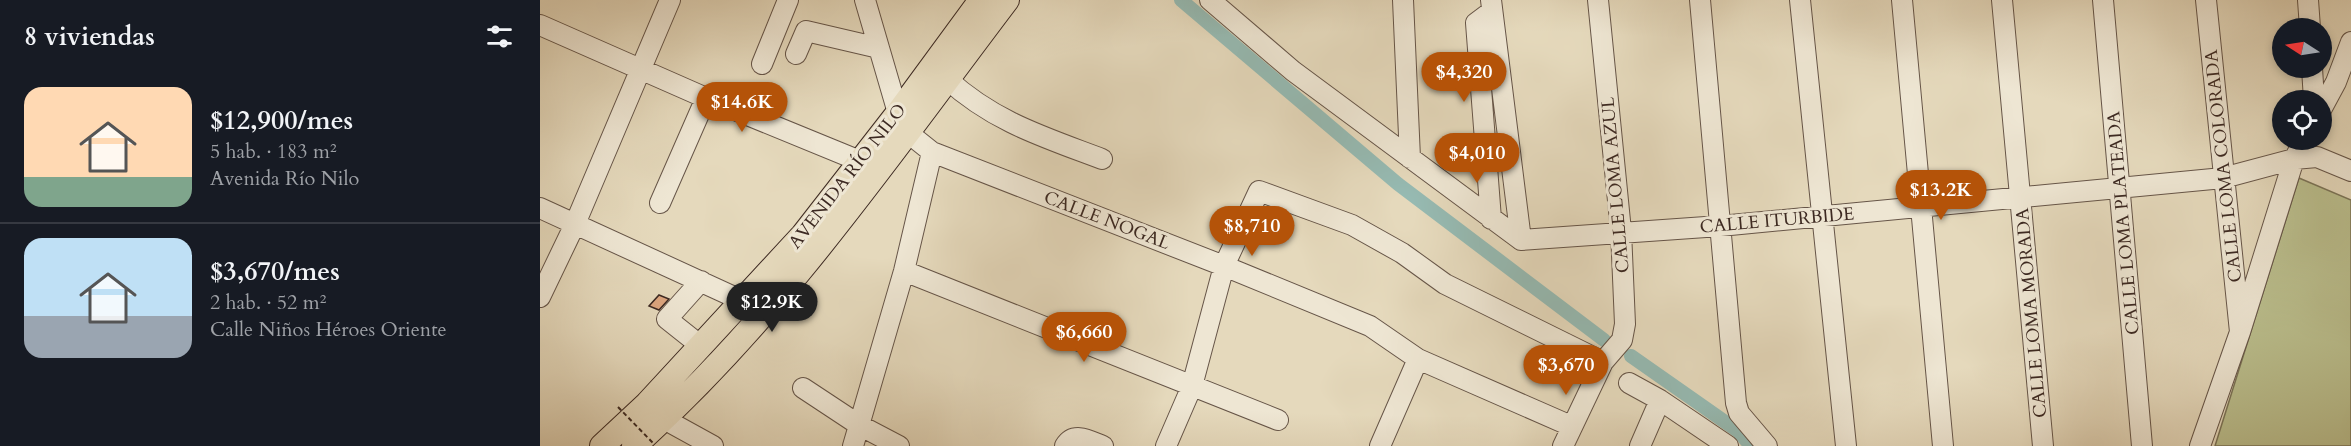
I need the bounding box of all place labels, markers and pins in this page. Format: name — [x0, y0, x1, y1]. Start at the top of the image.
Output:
pin: $4,320 — [1415, 52, 1513, 103]
pin: $14.6K — [693, 82, 791, 133]
pin: $4,010 — [1428, 133, 1526, 184]
pin: $13.2K — [1892, 170, 1990, 221]
pin: $8,710 — [1203, 206, 1301, 257]
pin: $12.9K — [723, 282, 821, 333]
pin: $6,660 — [1035, 312, 1133, 363]
pin: $3,670 — [1517, 345, 1615, 396]

